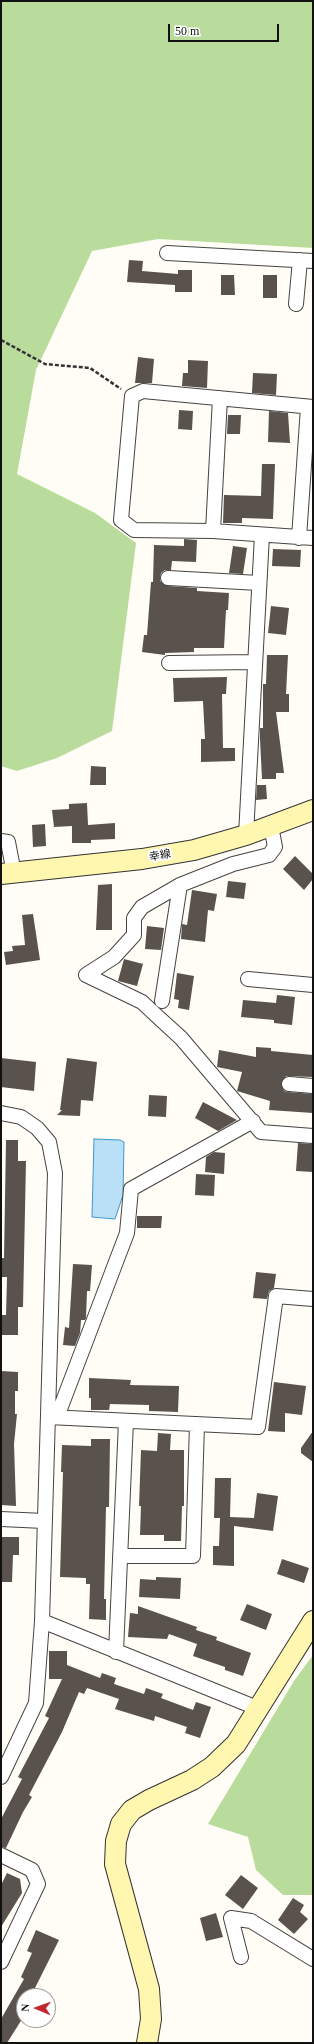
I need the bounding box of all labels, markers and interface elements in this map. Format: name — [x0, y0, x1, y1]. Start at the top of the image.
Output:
scale bar — [170, 16, 281, 42]
text: 50 m — [175, 24, 199, 38]
street label: 幸線 — [148, 848, 172, 864]
north arrow — [16, 1988, 56, 2028]
text: N — [19, 2003, 31, 2012]

